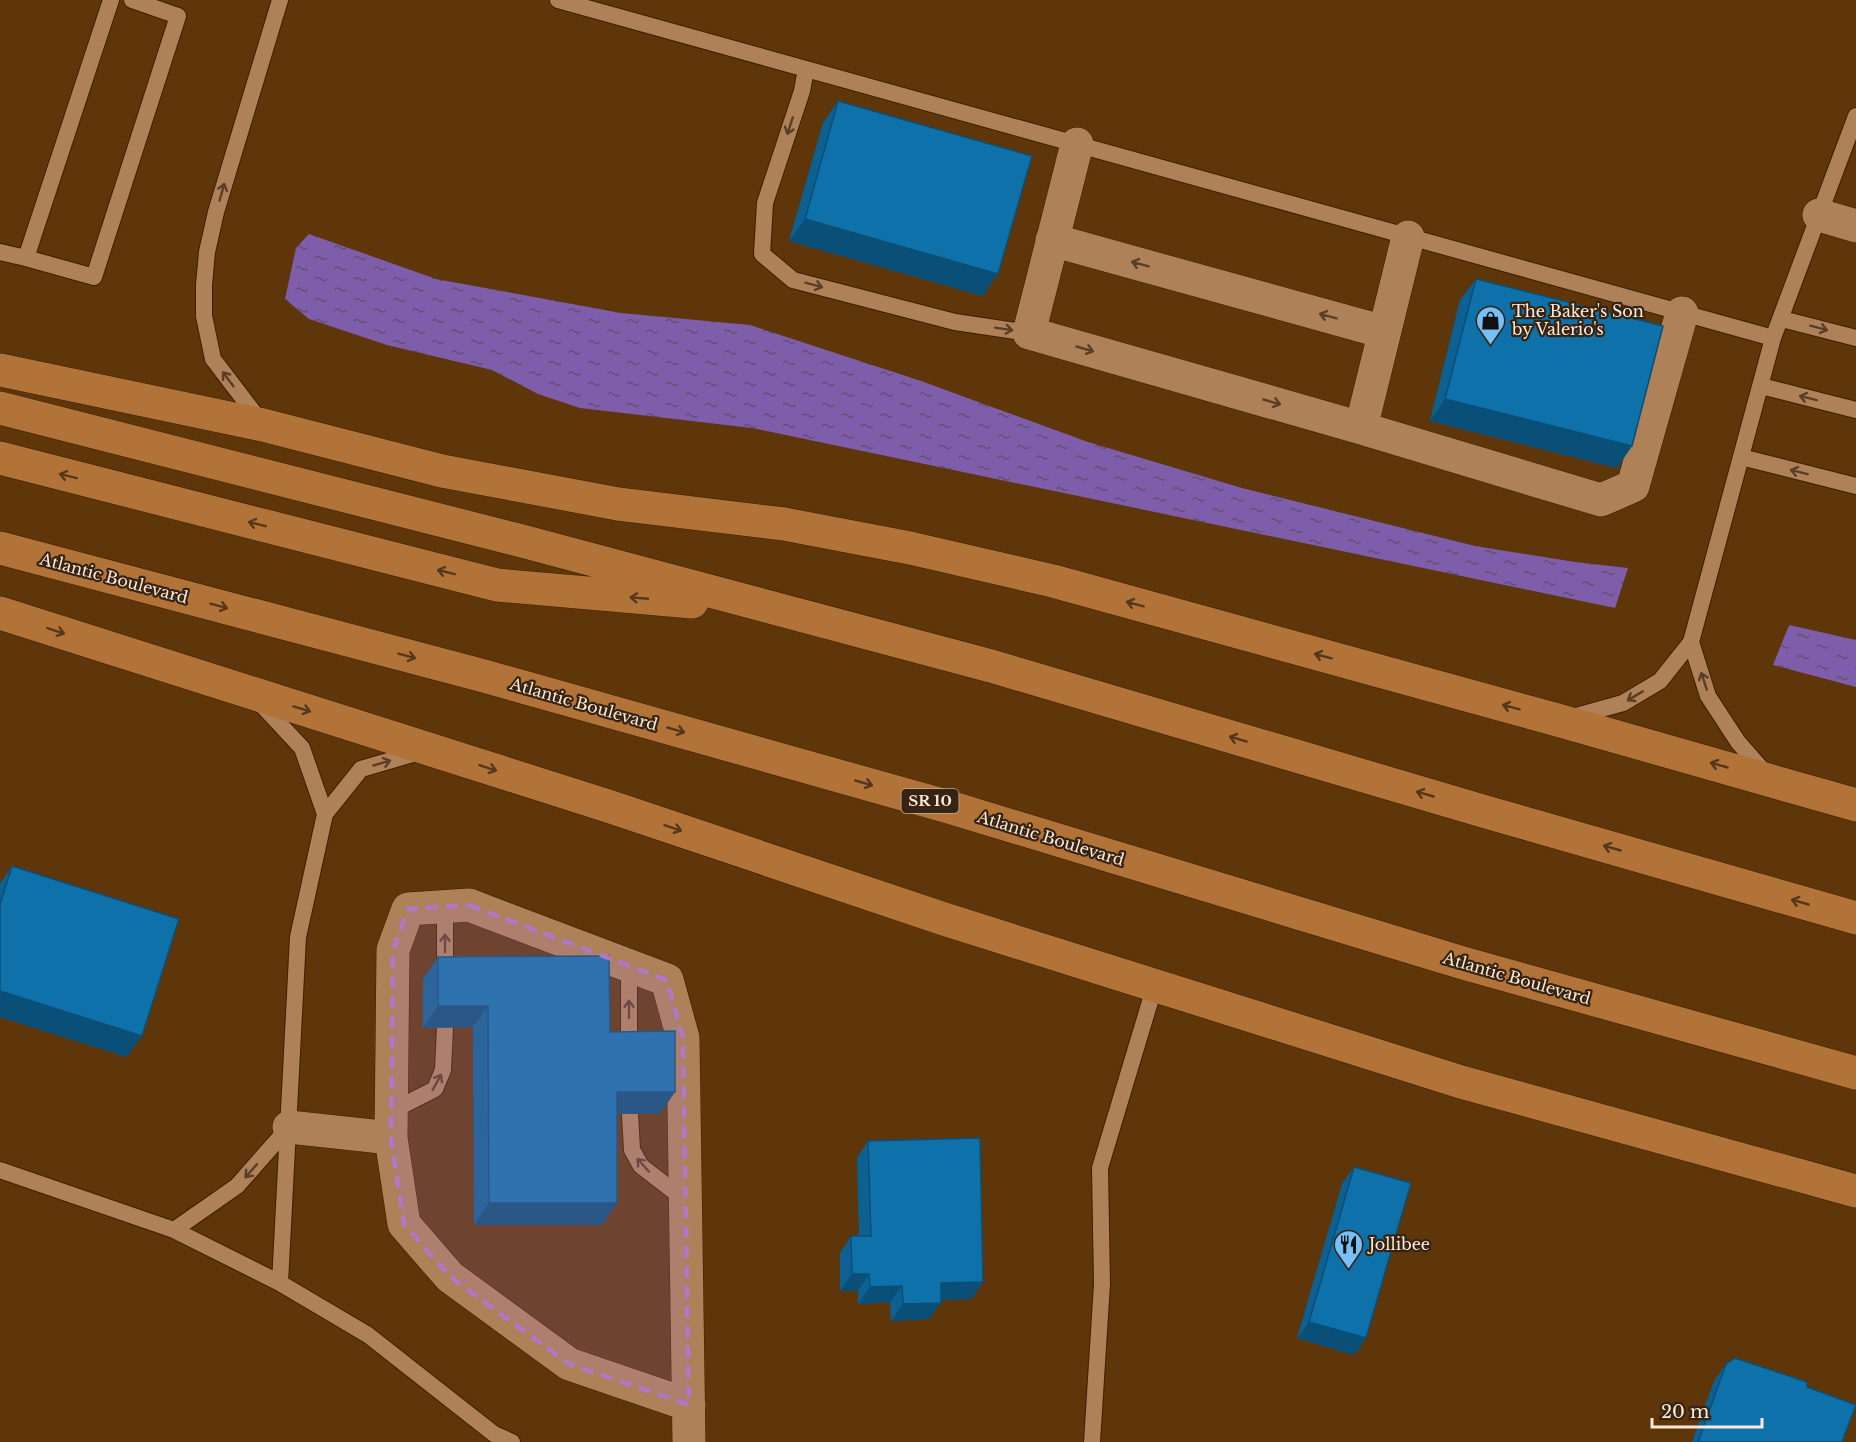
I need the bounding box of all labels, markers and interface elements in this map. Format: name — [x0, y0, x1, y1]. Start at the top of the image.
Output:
one-way arrow — [784, 116, 795, 135]
one-way arrow — [217, 183, 228, 202]
one-way arrow — [1131, 258, 1150, 270]
one-way arrow — [804, 280, 823, 292]
place label: The Baker's Son by Valerio's — [1511, 301, 1644, 339]
shop icon: The Baker's Son by Valerio's — [1475, 304, 1507, 346]
one-way arrow — [1319, 310, 1338, 322]
one-way arrow — [1809, 323, 1828, 335]
one-way arrow — [993, 324, 1013, 335]
one-way arrow — [1075, 344, 1094, 355]
one-way arrow — [221, 371, 234, 387]
one-way arrow — [1799, 391, 1818, 403]
one-way arrow — [1263, 397, 1282, 409]
one-way arrow — [1790, 465, 1809, 477]
one-way arrow — [59, 470, 78, 481]
one-way arrow — [248, 518, 267, 529]
street label: Atlantic Boulevard — [37, 548, 190, 607]
one-way arrow — [437, 566, 456, 578]
one-way arrow — [629, 592, 649, 603]
one-way arrow — [1126, 598, 1145, 609]
one-way arrow — [209, 601, 228, 612]
one-way arrow — [46, 626, 65, 637]
one-way arrow — [1314, 649, 1333, 661]
one-way arrow — [397, 651, 416, 662]
one-way arrow — [1697, 672, 1708, 691]
street label: Atlantic Boulevard — [507, 673, 660, 735]
one-way arrow — [1627, 691, 1644, 703]
one-way arrow — [1502, 701, 1521, 712]
one-way arrow — [292, 704, 311, 715]
one-way arrow — [666, 725, 685, 736]
one-way arrow — [1229, 733, 1248, 744]
one-way arrow — [372, 757, 391, 768]
one-way arrow — [1710, 759, 1729, 771]
one-way arrow — [478, 763, 497, 774]
one-way arrow — [854, 778, 873, 789]
one-way arrow — [1416, 788, 1435, 799]
road number: SR 10 — [902, 789, 958, 813]
street label: Atlantic Boulevard — [974, 806, 1127, 870]
one-way arrow — [663, 823, 682, 834]
one-way arrow — [1603, 842, 1622, 853]
one-way arrow — [1791, 896, 1810, 907]
one-way arrow — [439, 933, 451, 953]
street label: Atlantic Boulevard — [1440, 947, 1593, 1009]
one-way arrow — [623, 999, 635, 1019]
one-way arrow — [431, 1073, 443, 1090]
one-way arrow — [636, 1158, 650, 1173]
one-way arrow — [244, 1163, 257, 1179]
restaurant icon: Jollibee — [1332, 1228, 1364, 1270]
place label: Jollibee — [1367, 1234, 1430, 1254]
scale bar — [1652, 1391, 1762, 1429]
text: 20 m — [1661, 1401, 1709, 1423]

